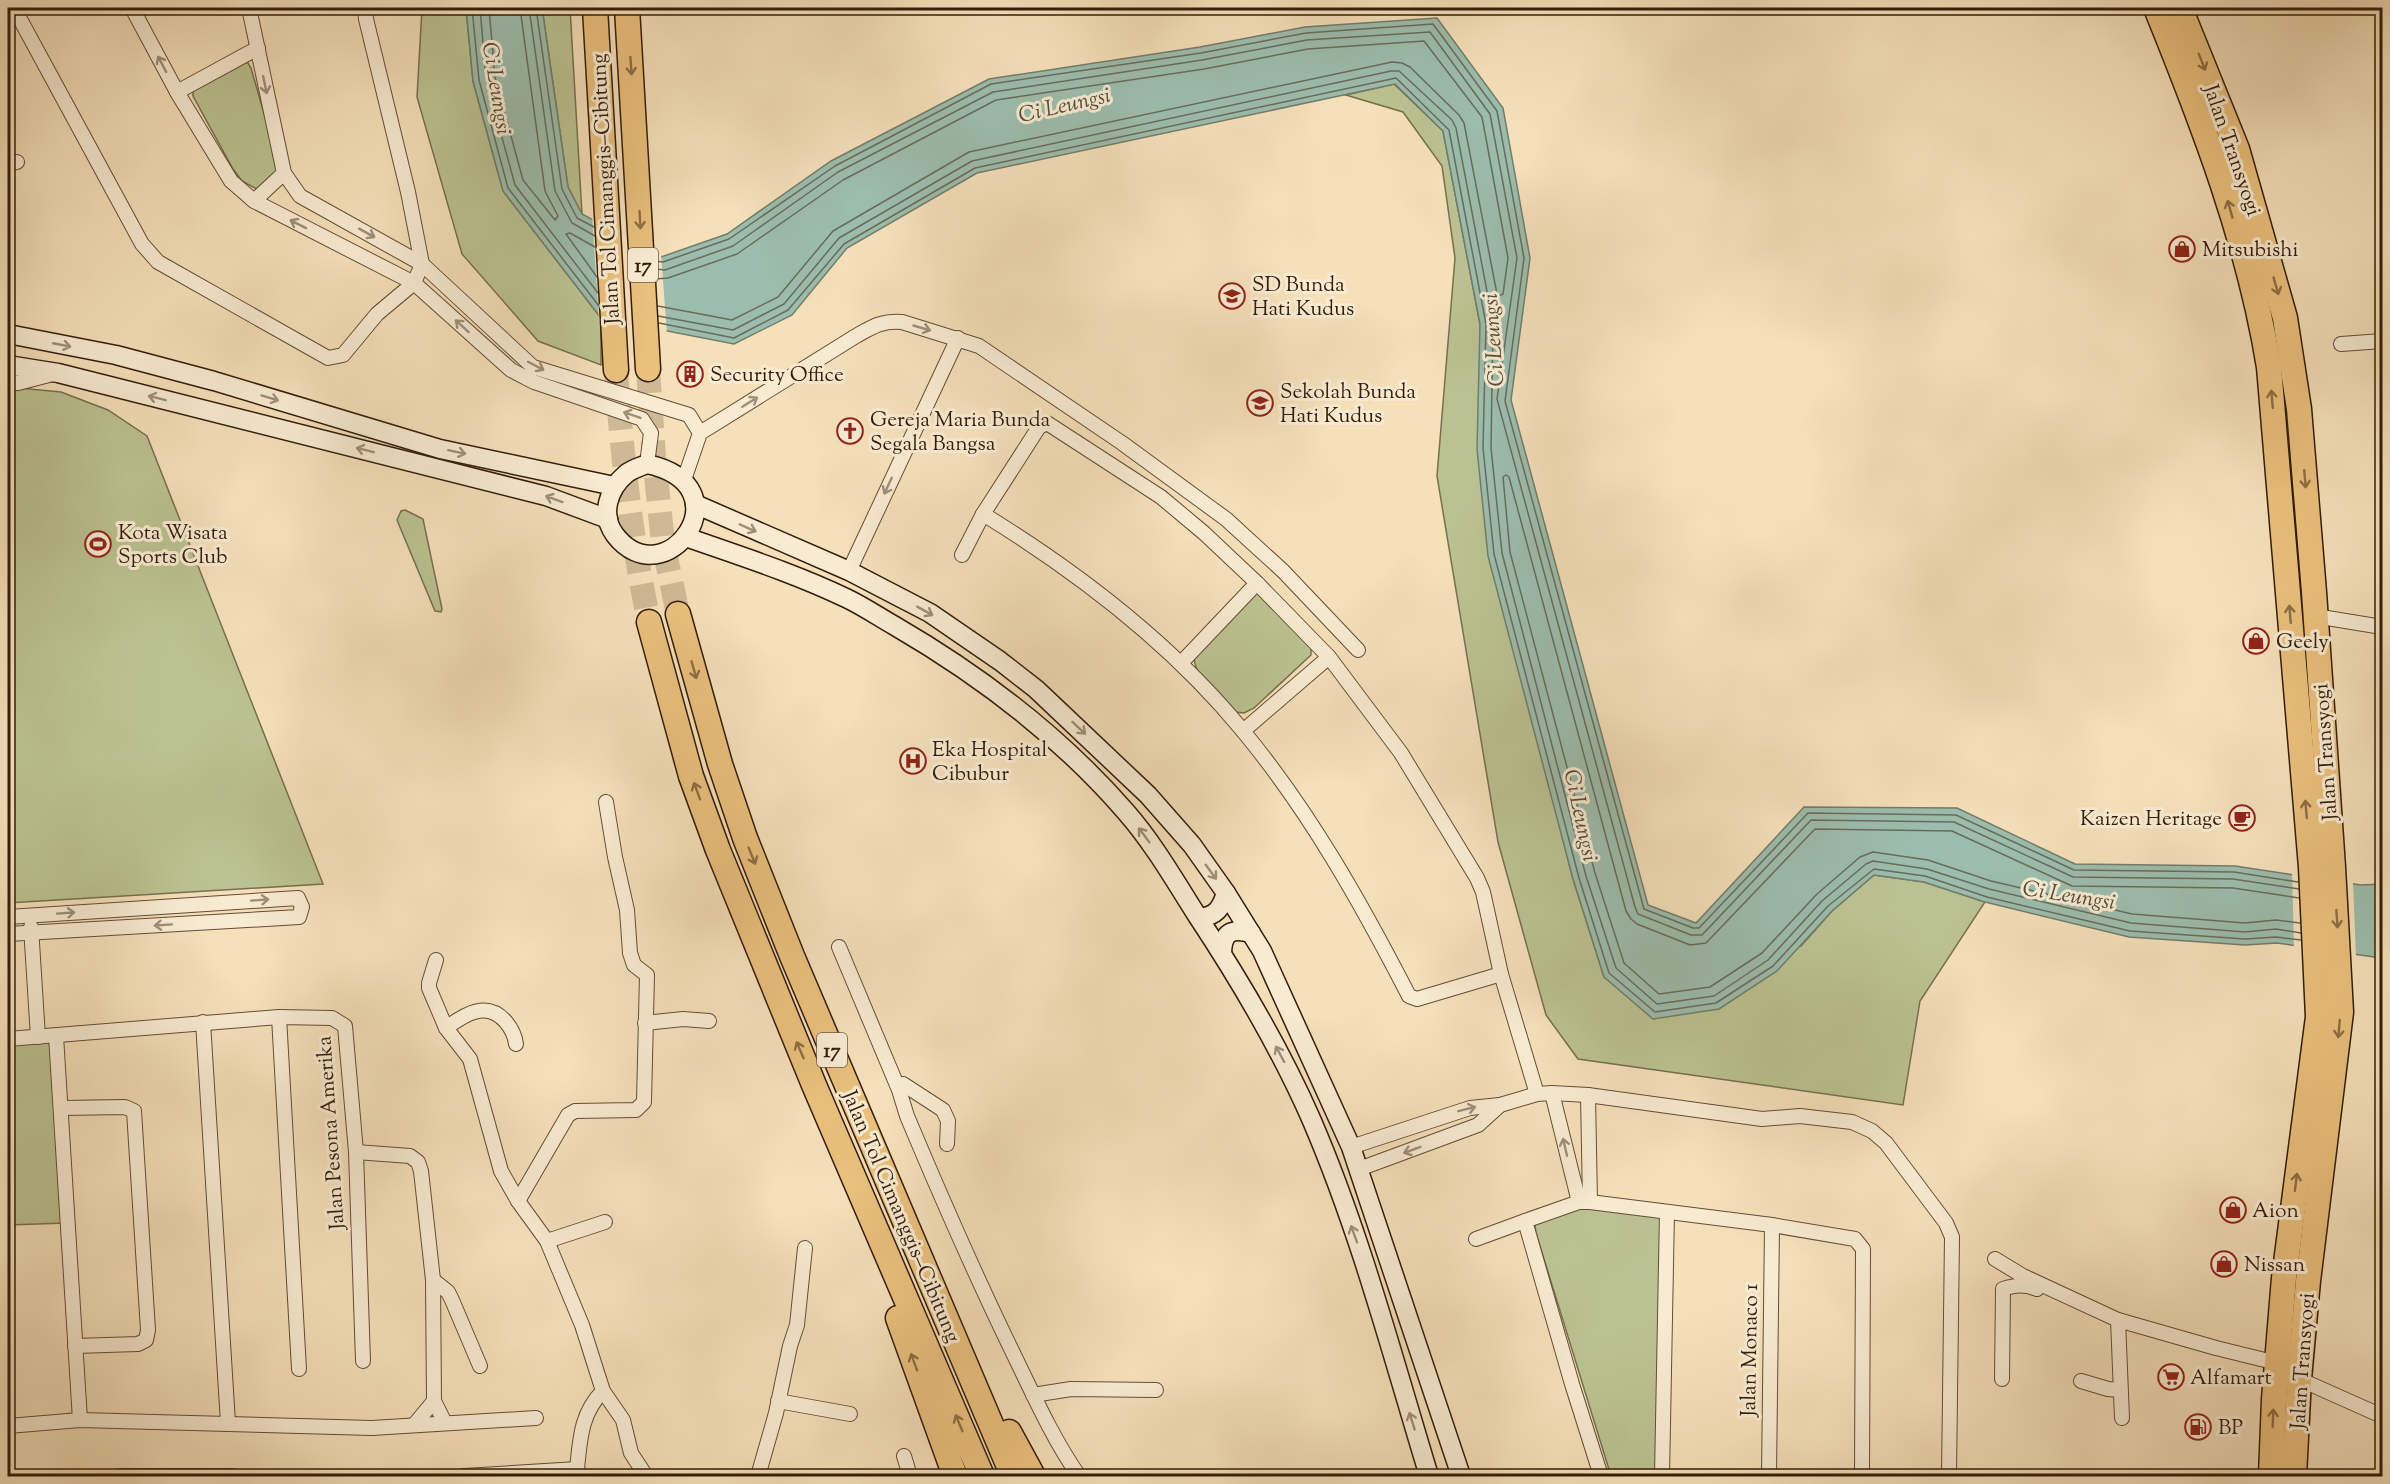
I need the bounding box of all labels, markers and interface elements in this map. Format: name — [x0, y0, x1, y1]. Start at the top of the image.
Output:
water label: Ci Leungsi — [472, 40, 518, 137]
one-way arrow — [2197, 52, 2208, 70]
street label: Jalan Tol Cimanggis–Cibitung — [585, 53, 629, 326]
one-way arrow — [626, 55, 637, 75]
one-way arrow — [156, 56, 168, 73]
one-way arrow — [260, 75, 272, 94]
street label: Jalan Transyogi — [2194, 80, 2268, 220]
water label: Ci Leungsi — [1016, 81, 1114, 133]
one-way arrow — [2224, 200, 2235, 219]
one-way arrow — [635, 209, 646, 229]
one-way arrow — [290, 217, 308, 229]
one-way arrow — [358, 227, 375, 239]
shop icon: Mitsubishi — [2167, 234, 2197, 264]
place label: Mitsubishi — [2202, 236, 2299, 266]
road number: 17 — [628, 248, 658, 282]
place label: SD Bunda Hati Kudus — [1252, 271, 1354, 325]
one-way arrow — [2271, 276, 2282, 295]
school or university icon: SD Bunda Hati Kudus — [1217, 281, 1247, 311]
water label: Ci Leungsi — [1476, 292, 1514, 387]
one-way arrow — [455, 319, 470, 333]
one-way arrow — [912, 323, 931, 334]
one-way arrow — [51, 340, 71, 351]
building icon: Security Office — [675, 359, 705, 389]
one-way arrow — [527, 360, 544, 372]
place label: Security Office — [710, 361, 844, 391]
place label: Sekolah Bunda Hati Kudus — [1280, 378, 1416, 432]
school or university icon: Sekolah Bunda Hati Kudus — [1245, 388, 1275, 418]
one-way arrow — [2266, 390, 2277, 410]
one-way arrow — [148, 391, 167, 403]
one-way arrow — [260, 393, 279, 404]
one-way arrow — [741, 395, 758, 407]
place label: Gereja Maria Bunda Segala Bangsa — [870, 406, 1051, 460]
one-way arrow — [623, 409, 642, 420]
church icon: Gereja Maria Bunda Segala Bangsa — [835, 416, 865, 446]
one-way arrow — [356, 443, 375, 455]
one-way arrow — [447, 447, 466, 458]
one-way arrow — [2300, 468, 2311, 488]
one-way arrow — [882, 477, 894, 495]
one-way arrow — [545, 492, 563, 503]
place label: Kota Wisata Sports Club — [118, 519, 228, 573]
one-way arrow — [738, 523, 757, 534]
sports icon: Kota Wisata Sports Club — [83, 529, 113, 559]
one-way arrow — [916, 605, 933, 617]
one-way arrow — [2284, 605, 2295, 625]
shop icon: Geely — [2241, 626, 2271, 656]
place label: Geely — [2276, 628, 2329, 658]
one-way arrow — [689, 660, 700, 679]
street label: Jalan Transyogi — [2307, 682, 2347, 822]
one-way arrow — [1072, 721, 1087, 736]
place label: Eka Hospital Cibubur — [932, 736, 1047, 790]
hospital icon: Eka Hospital Cibubur — [898, 746, 928, 776]
water label: Ci Leungsi — [1554, 767, 1604, 865]
one-way arrow — [690, 782, 701, 801]
one-way arrow — [2300, 799, 2311, 819]
cafe icon: Kaizen Heritage — [2227, 803, 2257, 833]
place label: Kaizen Heritage — [2080, 805, 2222, 835]
one-way arrow — [1137, 828, 1150, 844]
one-way arrow — [747, 846, 758, 865]
one-way arrow — [1205, 863, 1217, 879]
water label: Ci Leungsi — [2020, 874, 2117, 920]
one-way arrow — [250, 895, 270, 906]
one-way arrow — [55, 907, 75, 918]
one-way arrow — [2331, 909, 2342, 929]
one-way arrow — [154, 920, 174, 931]
one-way arrow — [2333, 1019, 2344, 1039]
road number: 17 — [817, 1033, 847, 1067]
street label: Jalan Pesona Amerika — [310, 1035, 354, 1232]
one-way arrow — [794, 1042, 805, 1060]
one-way arrow — [1274, 1046, 1286, 1063]
street label: Jalan Tol Cimanggis–Cibitung — [833, 1085, 967, 1347]
one-way arrow — [1457, 1103, 1476, 1115]
one-way arrow — [1559, 1138, 1571, 1157]
one-way arrow — [1403, 1145, 1422, 1156]
one-way arrow — [2291, 1173, 2302, 1193]
shop icon: Aion — [2218, 1195, 2248, 1225]
place label: Aion — [2252, 1197, 2299, 1227]
one-way arrow — [1348, 1226, 1359, 1244]
shop icon: Nissan — [2209, 1249, 2239, 1279]
place label: Nissan — [2244, 1251, 2305, 1281]
street label: Jalan Monaco 1 — [1735, 1283, 1767, 1418]
street label: Jalan Transyogi — [2284, 1292, 2324, 1432]
one-way arrow — [908, 1353, 919, 1372]
supermarket icon: Alfamart — [2156, 1362, 2186, 1392]
place label: Alfamart — [2190, 1364, 2272, 1394]
one-way arrow — [2268, 1409, 2279, 1429]
one-way arrow — [1406, 1412, 1417, 1431]
fuel station icon: BP — [2183, 1412, 2213, 1442]
one-way arrow — [953, 1414, 964, 1432]
place label: BP — [2218, 1414, 2243, 1444]

